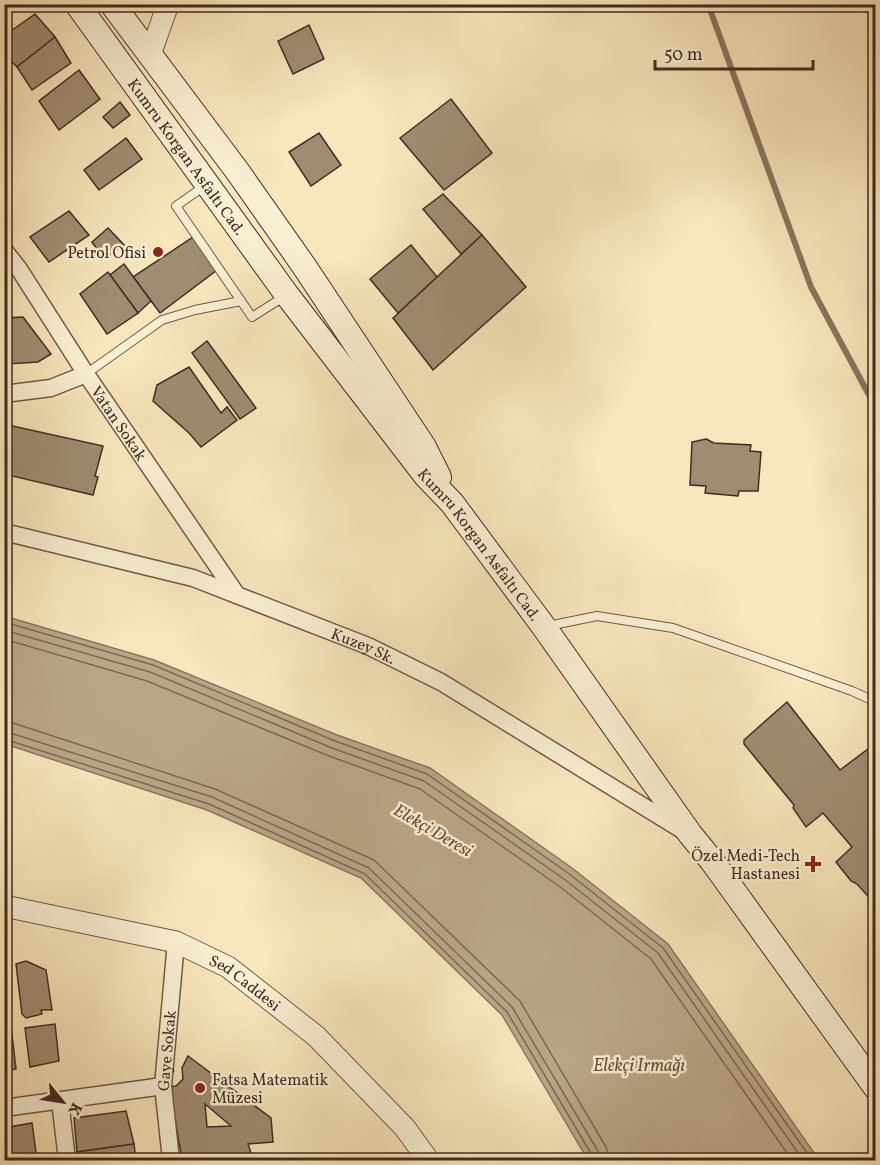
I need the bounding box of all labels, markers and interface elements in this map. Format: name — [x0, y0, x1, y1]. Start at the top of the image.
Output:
scale bar — [655, 33, 812, 71]
text: 50 m — [664, 43, 703, 68]
street label: Kumru Korgan Asfaltı Cad. — [121, 75, 250, 241]
place label: Petrol Ofisi — [67, 243, 146, 265]
marker: Petrol Ofisi — [151, 245, 165, 259]
street label: Vatan Sokak — [84, 382, 151, 466]
street label: Kumru Korgan Asfaltı Cad. — [411, 465, 545, 626]
street label: Kuzey Sk. — [328, 624, 399, 671]
water label: Elekçi Deresi — [388, 799, 477, 864]
place label: Özel Medi-Tech Hastanesi — [691, 846, 800, 886]
marker: Özel Medi-Tech Hastanesi — [804, 855, 822, 873]
street label: Sed Caddesi — [205, 950, 285, 1017]
street label: Gaye Sokak — [154, 1009, 183, 1092]
water label: Elekçi Irmağı — [593, 1054, 685, 1079]
place label: Fatsa Matematik Müzesi — [212, 1070, 329, 1110]
north arrow — [33, 1072, 93, 1132]
marker: Fatsa Matematik Müzesi — [193, 1081, 207, 1095]
text: K — [62, 1098, 87, 1119]

